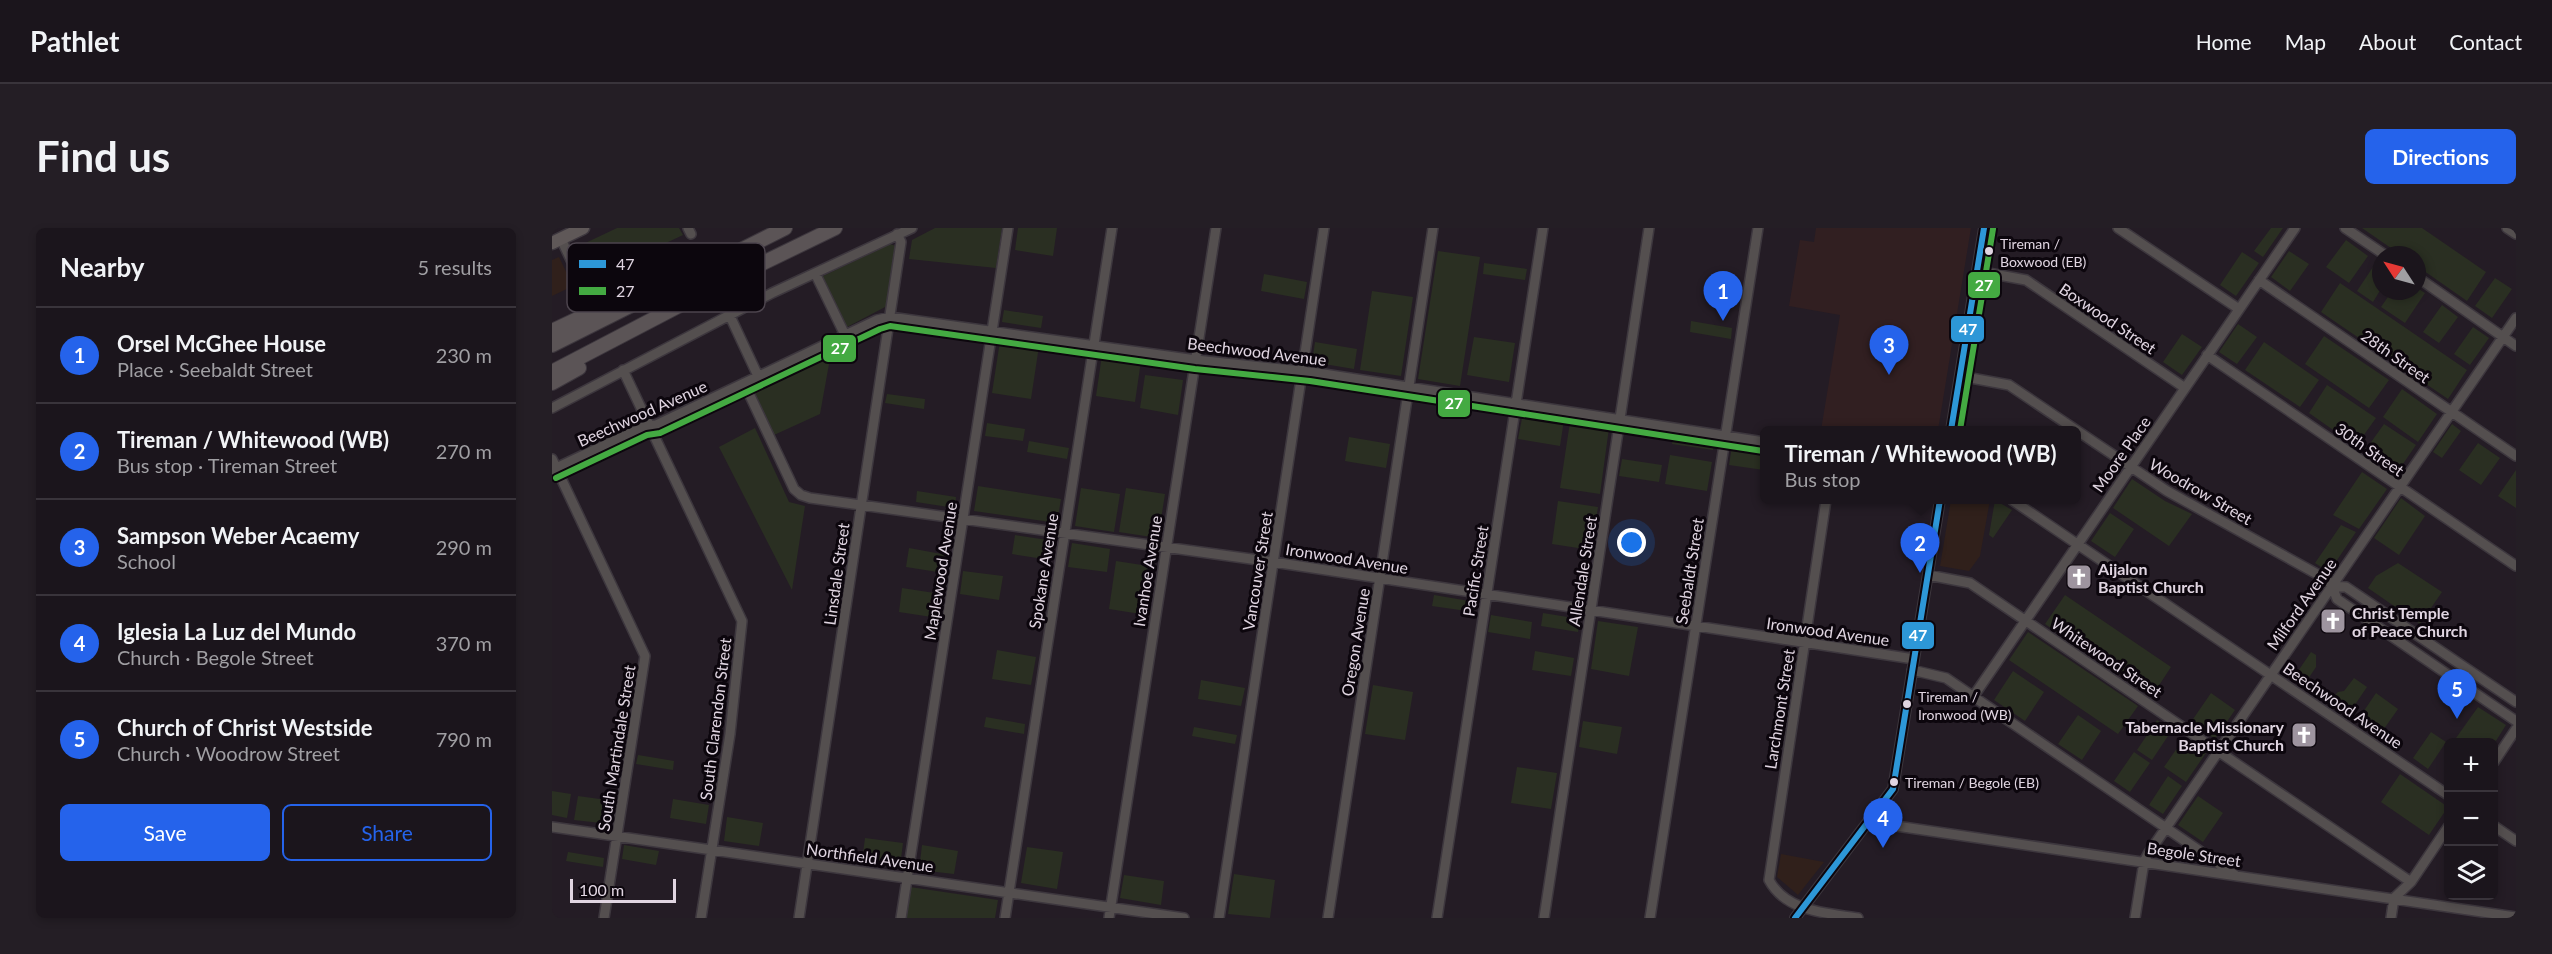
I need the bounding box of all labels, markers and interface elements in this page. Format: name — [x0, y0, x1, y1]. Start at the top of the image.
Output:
text: Pathlet — [30, 24, 119, 58]
text: Home — [2196, 29, 2252, 54]
text: Map — [2285, 29, 2326, 54]
text: About — [2359, 29, 2416, 54]
text: Contact — [2449, 29, 2522, 54]
button: Directions — [2365, 129, 2516, 184]
text: Find us — [36, 131, 170, 181]
place label: Tireman / Boxwood (EB) — [2000, 235, 2087, 270]
legend — [567, 243, 765, 312]
marker: Tireman / Boxwood (EB) — [1983, 245, 1995, 257]
north arrow — [2372, 246, 2426, 300]
text: Nearby — [60, 251, 145, 283]
text: 47 — [616, 254, 635, 273]
text: 5 results — [417, 255, 492, 279]
line badge: 27 — [1967, 271, 2001, 299]
pin: 1 — [1704, 272, 1742, 321]
text: 27 — [1975, 275, 1993, 294]
street label: Boxwood Street — [2056, 279, 2160, 358]
text: 27 — [616, 281, 635, 300]
line badge: 47 — [1950, 315, 1985, 343]
text: 47 — [1959, 319, 1977, 338]
street label: 28th Street — [2358, 325, 2434, 387]
pin: 3 — [1870, 326, 1908, 375]
text: Orsel McGhee House — [117, 330, 326, 357]
street label: Beechwood Avenue — [1186, 333, 1328, 369]
line badge: 27 — [822, 334, 857, 363]
text: 27 — [831, 338, 849, 357]
text: 1 — [74, 343, 85, 367]
text: 230 m — [436, 343, 492, 367]
text: Place · Seebaldt Street — [117, 357, 313, 381]
street label: Beechwood Avenue — [574, 376, 710, 450]
line badge: 27 — [1437, 389, 1471, 418]
text: 27 — [1445, 393, 1463, 412]
street label: Moore Place — [2088, 412, 2154, 496]
street label: 30th Street — [2332, 418, 2408, 480]
text: Tireman / Whitewood (WB) — [117, 426, 389, 453]
popup — [1760, 426, 2081, 504]
text: 2 — [74, 439, 85, 463]
text: 270 m — [436, 439, 492, 463]
text: Tireman / Whitewood (WB) — [1784, 440, 2057, 467]
text: Bus stop · Tireman Street — [117, 453, 337, 477]
street label: Woodrow Street — [2146, 454, 2256, 528]
text: Bus stop — [1784, 467, 1860, 491]
street label: Maplewood Avenue — [920, 500, 960, 642]
street label: Vancouver Street — [1238, 510, 1276, 632]
street label: Spokane Avenue — [1025, 512, 1061, 630]
street label: Ivanhoe Avenue — [1129, 514, 1165, 628]
street label: Allendale Street — [1564, 514, 1600, 627]
street label: Seebaldt Street — [1671, 516, 1707, 625]
street label: Linsdale Street — [819, 521, 853, 626]
text: Sampson Weber Acaemy — [117, 522, 359, 549]
street label: Pacific Street — [1458, 524, 1492, 618]
pin: 2 — [1900, 524, 1940, 573]
your location — [1617, 528, 1646, 557]
text: 3 — [74, 535, 85, 559]
text: 290 m — [436, 535, 492, 559]
street label: Ironwood Avenue — [1284, 539, 1410, 577]
text: School — [117, 549, 176, 573]
street label: Milford Avenue — [2262, 554, 2340, 654]
place label: Aijalon Baptist Church — [2097, 559, 2204, 596]
church icon: Aijalon Baptist Church — [2064, 562, 2094, 592]
street label: Oregon Avenue — [1337, 587, 1373, 697]
place label: Christ Temple of Peace Church — [2352, 603, 2468, 640]
church icon: Christ Temple of Peace Church — [2318, 606, 2348, 636]
street label: Ironwood Avenue — [1765, 613, 1891, 649]
street label: Whitewood Street — [2048, 613, 2166, 701]
text: Iglesia La Luz del Mundo — [117, 618, 356, 645]
line badge: 47 — [1901, 621, 1935, 650]
text: 47 — [1909, 625, 1927, 644]
text: 4 — [74, 631, 85, 655]
text: 370 m — [436, 631, 492, 655]
street label: South Clarendon Street — [696, 636, 734, 801]
text: Church · Begole Street — [117, 645, 314, 669]
street label: Larchmont Street — [1760, 647, 1798, 770]
street label: Beechwood Avenue — [2280, 658, 2406, 752]
street label: South Martindale Street — [593, 663, 639, 832]
pin: 5 — [2438, 670, 2476, 719]
place label: Tireman / Ironwood (WB) — [1918, 688, 2012, 723]
marker: Tireman / Ironwood (WB) — [1901, 698, 1913, 710]
text: Church of Christ Westside — [117, 714, 372, 741]
place label: Tabernacle Missionary Baptist Church — [2125, 717, 2285, 754]
church icon: Tabernacle Missionary Baptist Church — [2289, 720, 2319, 750]
text: 5 — [74, 727, 85, 751]
text: 790 m — [436, 727, 492, 751]
map controls — [2444, 738, 2498, 900]
button: + — [2444, 738, 2498, 792]
text: Church · Woodrow Street — [117, 741, 340, 765]
place label: Tireman / Begole (EB) — [1905, 774, 2039, 791]
marker: Tireman / Begole (EB) — [1888, 776, 1900, 788]
button: − — [2444, 792, 2498, 846]
pin: 4 — [1864, 798, 1902, 848]
button: Save — [60, 804, 270, 861]
button: Share — [282, 804, 492, 861]
street label: Begole Street — [2146, 838, 2242, 870]
street label: Northfield Avenue — [805, 839, 935, 875]
button: layers — [2444, 846, 2498, 900]
scale bar — [570, 876, 676, 904]
text: 100 m — [579, 880, 624, 899]

